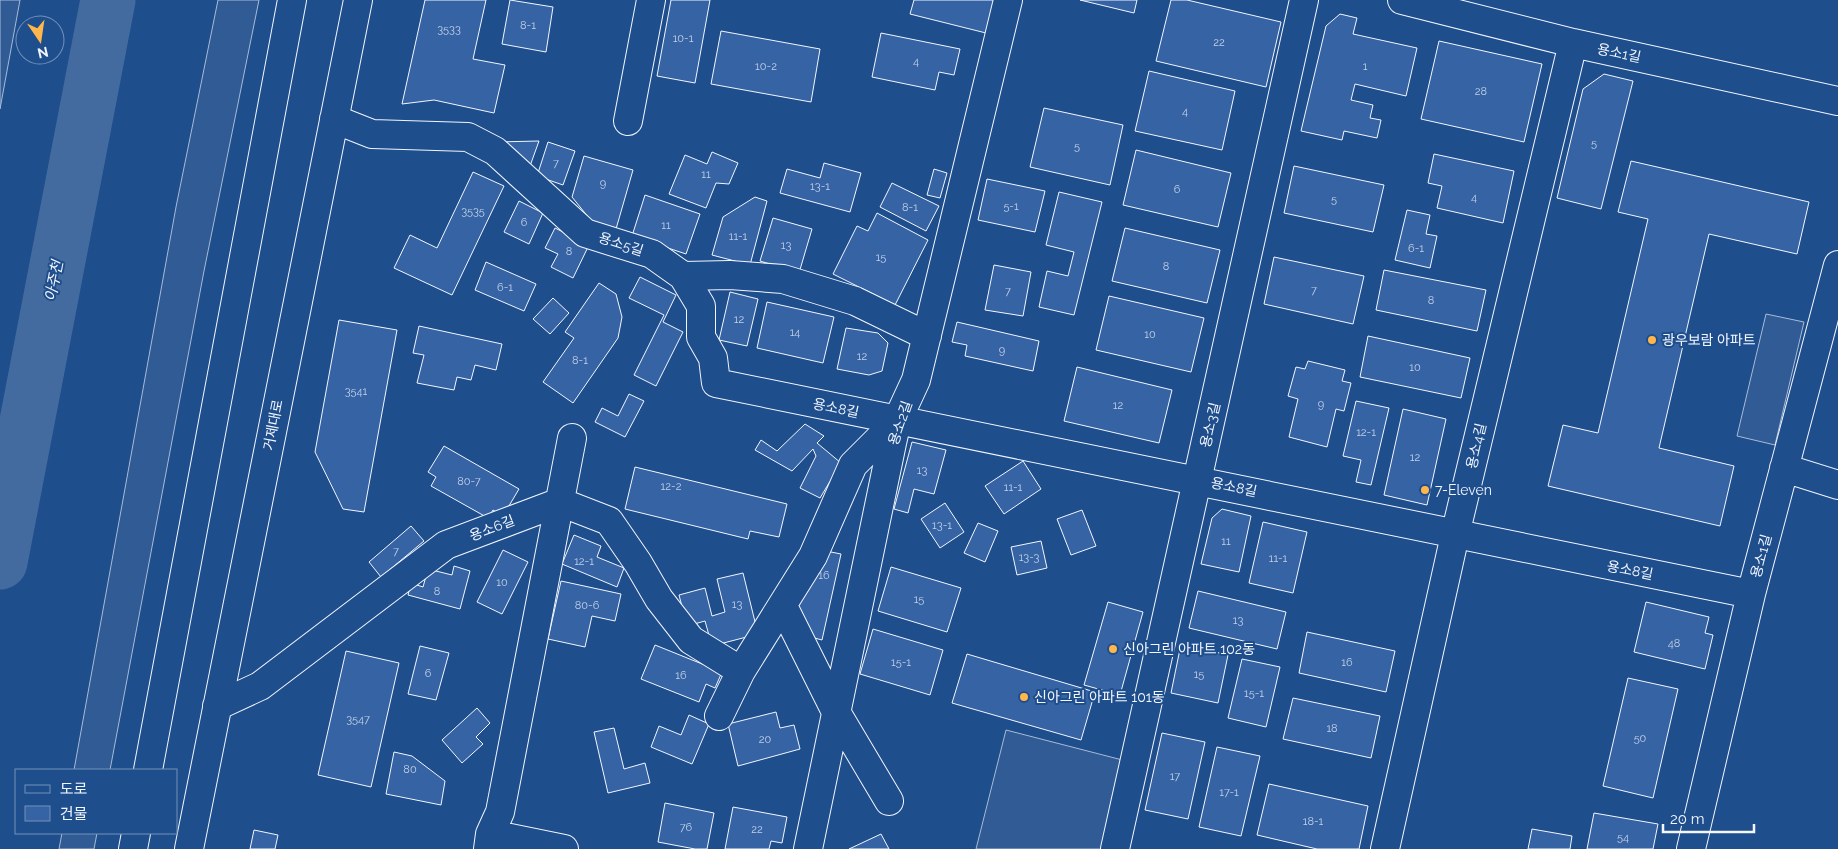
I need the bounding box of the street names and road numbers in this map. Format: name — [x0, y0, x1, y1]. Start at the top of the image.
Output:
street label: 용소1길 — [1596, 41, 1642, 65]
street label: 용소5길 — [597, 229, 645, 259]
street label: 용소8길 — [811, 395, 861, 421]
street label: 거제대로 — [260, 398, 286, 452]
street label: 용소2길 — [885, 399, 915, 447]
street label: 용소3길 — [1197, 401, 1223, 449]
street label: 용소4길 — [1463, 422, 1489, 470]
street label: 용소8길 — [1209, 474, 1259, 500]
street label: 용소6길 — [467, 512, 517, 544]
street label: 용소1길 — [1747, 532, 1775, 580]
street label: 용소8길 — [1605, 558, 1655, 582]

